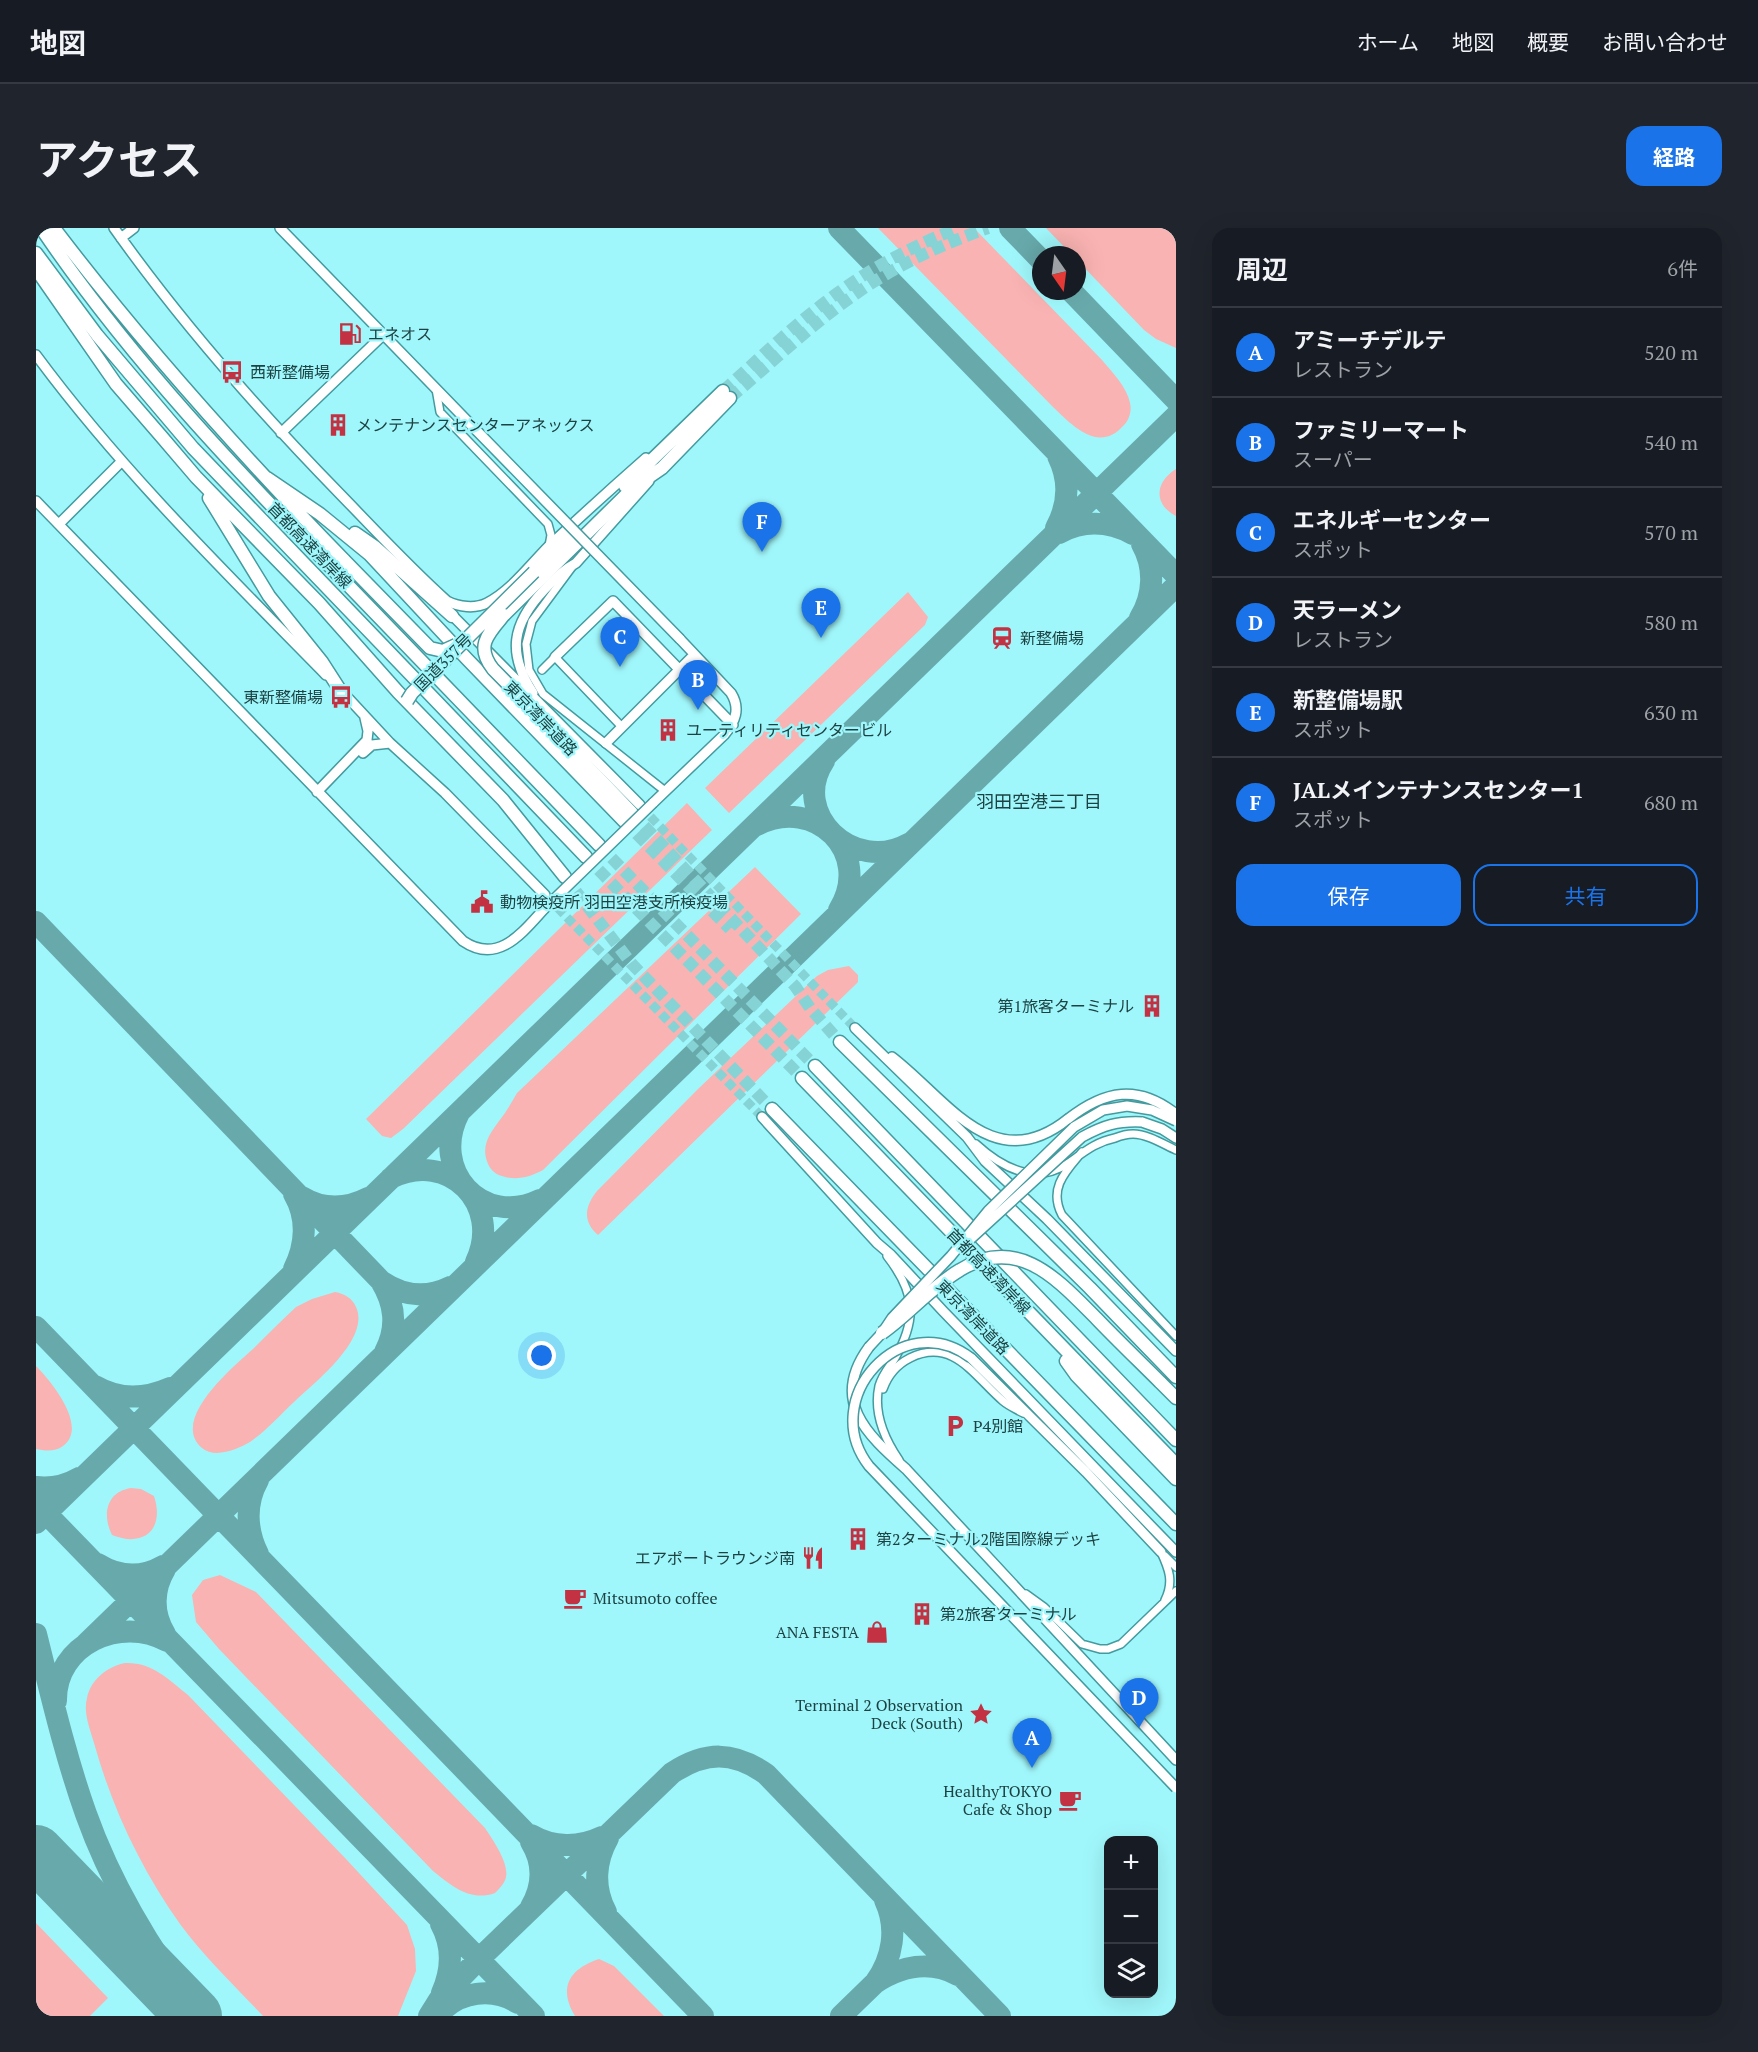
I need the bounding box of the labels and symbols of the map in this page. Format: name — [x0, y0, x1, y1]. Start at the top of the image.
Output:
north arrow — [1032, 246, 1086, 300]
fuel station icon: エネオス — [337, 321, 363, 347]
place label: エネオス — [368, 323, 432, 345]
bus stop icon: 西新整備場 — [219, 359, 245, 385]
place label: 西新整備場 — [250, 361, 330, 383]
building icon: メンテナンスセンターアネックス — [325, 412, 351, 438]
place label: メンテナンスセンターアネックス — [356, 414, 595, 436]
street label: 首都高速湾岸線 — [263, 497, 357, 593]
pin: F — [742, 502, 782, 552]
pin: E — [802, 588, 840, 638]
pin: C — [600, 618, 640, 667]
station icon: 新整備場 — [989, 625, 1015, 651]
place label: 新整備場 — [1020, 627, 1084, 649]
street label: 国道357号 — [409, 628, 477, 696]
pin: B — [678, 660, 718, 710]
street label: 東京湾岸道路 — [500, 676, 582, 760]
bus stop icon: 東新整備場 — [328, 684, 354, 710]
place label: 東新整備場 — [243, 686, 323, 708]
building icon: ユーティリティセンタービル — [655, 717, 681, 743]
place label: ユーティリティセンタービル — [686, 719, 892, 741]
district label: 羽田空港三丁目 — [976, 789, 1102, 813]
public building icon: 動物検疫所 羽田空港支所検疫場 — [469, 889, 495, 915]
place label: 動物検疫所 羽田空港支所検疫場 — [500, 891, 728, 913]
building icon: 第1旅客ターミナル — [1139, 993, 1165, 1019]
place label: 第1旅客ターミナル — [997, 995, 1134, 1017]
street label: 首都高速湾岸線 — [942, 1223, 1036, 1319]
street label: 東京湾岸道路 — [932, 1275, 1014, 1359]
your location — [527, 1341, 556, 1370]
parking icon: P4別館 — [942, 1413, 968, 1439]
place label: P4別館 — [973, 1415, 1023, 1437]
building icon: 第2ターミナル2階国際線デッキ — [845, 1526, 871, 1552]
place label: 第2ターミナル2階国際線デッキ — [876, 1528, 1101, 1550]
restaurant icon: エアポートラウンジ南 — [800, 1545, 826, 1571]
place label: エアポートラウンジ南 — [635, 1547, 795, 1569]
cafe icon: Mitsumoto coffee — [562, 1585, 588, 1611]
place label: Mitsumoto coffee — [593, 1587, 718, 1609]
building icon: 第2旅客ターミナル — [909, 1601, 935, 1627]
place label: 第2旅客ターミナル — [940, 1603, 1077, 1625]
shop icon: ANA FESTA — [864, 1619, 890, 1645]
place label: ANA FESTA — [776, 1621, 859, 1643]
pin: D — [1120, 1678, 1158, 1728]
place label: Terminal 2 Observation Deck (South) — [795, 1694, 963, 1734]
place icon: Terminal 2 Observation Deck (South) — [968, 1701, 994, 1727]
pin: A — [1012, 1718, 1052, 1768]
place label: HealthyTOKYO Cafe & Shop — [943, 1780, 1052, 1820]
cafe icon: HealthyTOKYO Cafe & Shop — [1057, 1787, 1083, 1813]

